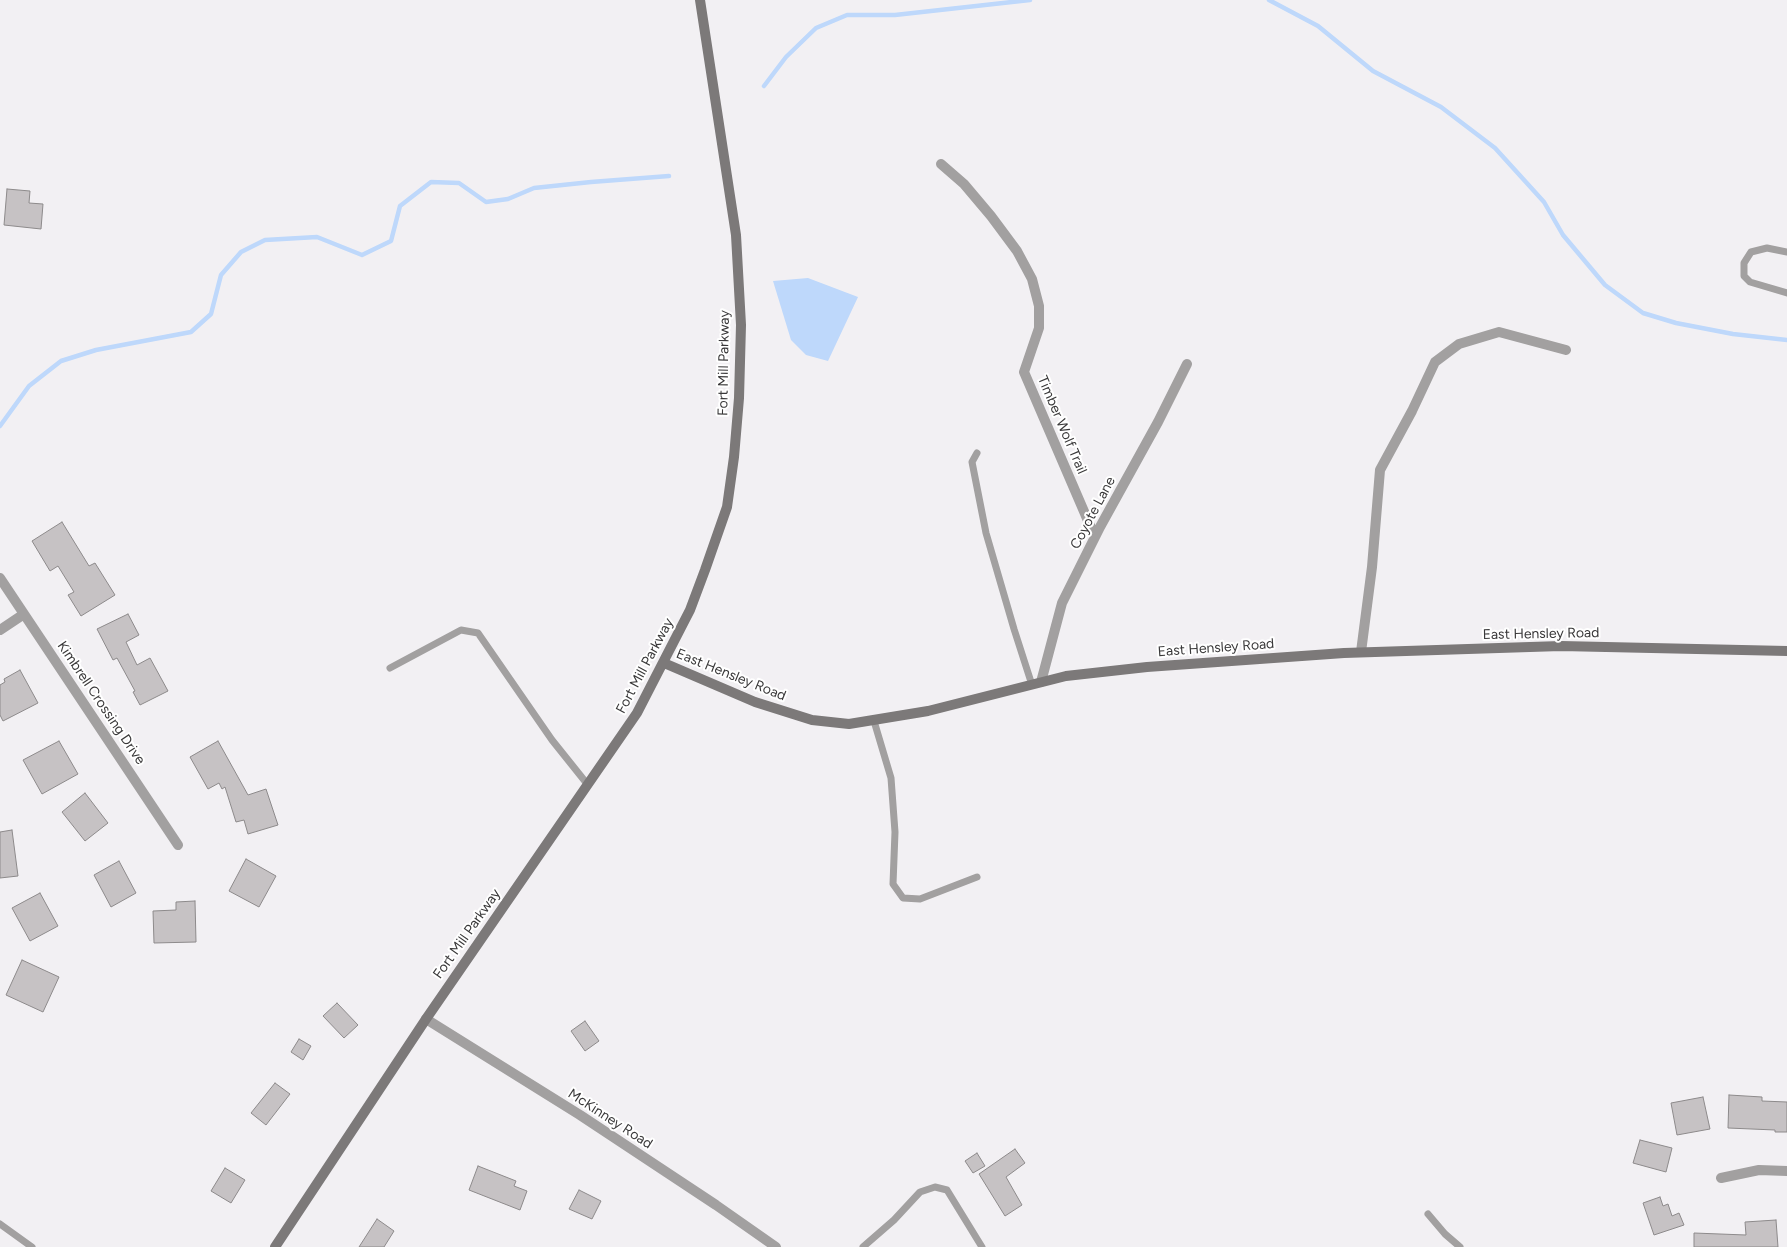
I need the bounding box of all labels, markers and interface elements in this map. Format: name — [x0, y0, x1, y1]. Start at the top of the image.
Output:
street label: Fort Mill Parkway — [715, 310, 733, 416]
street label: Timber Wolf Trail — [1034, 373, 1090, 477]
street label: Coyote Lane — [1067, 474, 1119, 552]
street label: Fort Mill Parkway — [613, 615, 677, 717]
street label: East Hensley Road — [1482, 625, 1600, 643]
street label: East Hensley Road — [1157, 636, 1275, 660]
street label: Kimbrell Crossing Drive — [53, 638, 149, 768]
street label: East Hensley Road — [674, 645, 788, 705]
street label: Fort Mill Parkway — [430, 886, 504, 982]
street label: McKinney Road — [565, 1085, 655, 1153]

